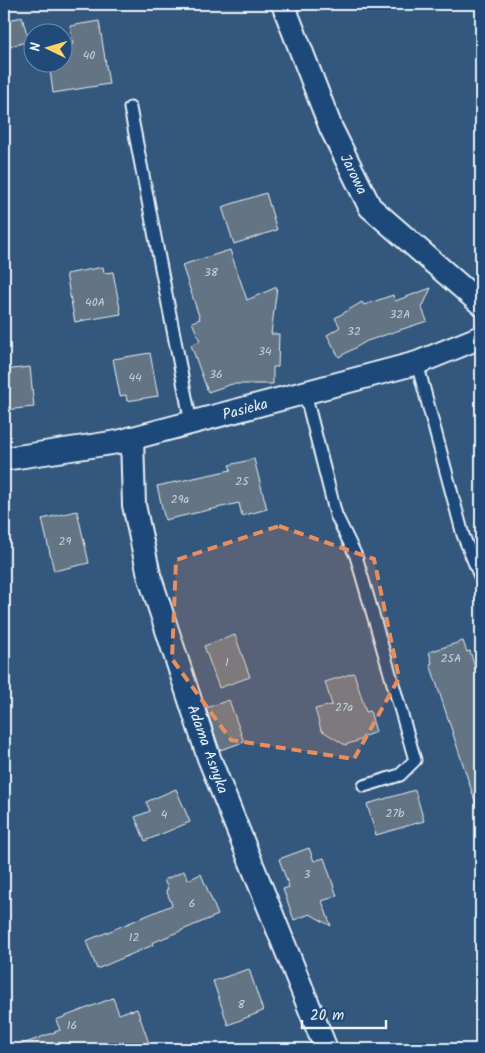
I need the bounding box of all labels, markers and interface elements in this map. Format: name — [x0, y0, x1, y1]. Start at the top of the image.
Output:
north arrow — [22, 22, 72, 72]
text: N — [25, 41, 47, 52]
house number: 40 — [83, 46, 95, 65]
street label: Jarowa — [333, 150, 373, 199]
house number: 38 — [204, 263, 219, 282]
house number: 40A — [85, 293, 105, 312]
house number: 32A — [389, 305, 411, 324]
house number: 32 — [347, 322, 361, 341]
house number: 34 — [258, 342, 272, 361]
house number: 36 — [209, 365, 223, 384]
house number: 44 — [128, 368, 142, 387]
street label: Pasieka — [220, 392, 271, 428]
house number: 25 — [235, 472, 250, 491]
house number: 29a — [171, 490, 190, 509]
house number: 29 — [59, 532, 72, 551]
house number: 25A — [441, 649, 461, 668]
house number: 1 — [225, 653, 229, 672]
house number: 27a — [335, 698, 353, 717]
street label: Adama Asnyka — [180, 701, 234, 797]
house number: 27b — [386, 804, 405, 823]
house number: 4 — [161, 805, 168, 824]
house number: 3 — [304, 865, 311, 884]
house number: 6 — [189, 894, 195, 913]
house number: 12 — [129, 928, 139, 947]
house number: 8 — [237, 995, 245, 1014]
scale bar — [302, 998, 386, 1030]
text: 20 m — [310, 1004, 344, 1028]
house number: 16 — [67, 1016, 77, 1035]

